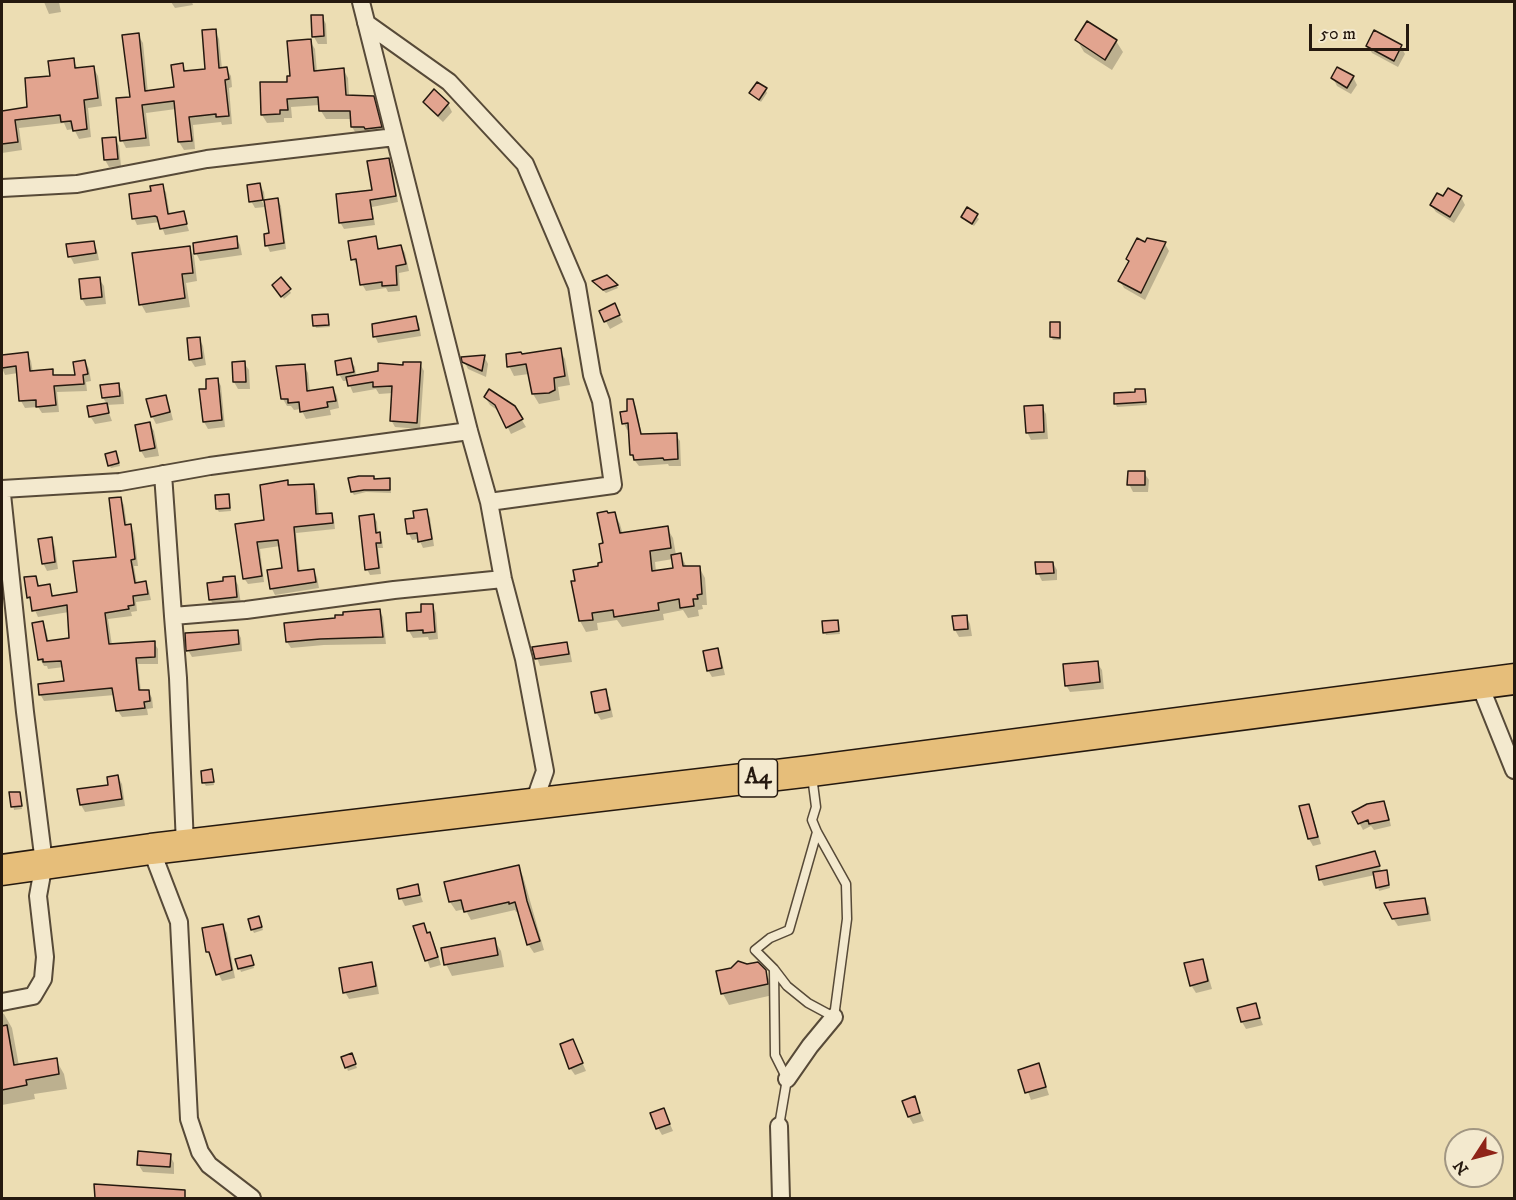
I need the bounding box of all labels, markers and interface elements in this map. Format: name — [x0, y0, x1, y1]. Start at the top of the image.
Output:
scale bar — [1312, 12, 1412, 50]
text: 50 m — [1320, 23, 1356, 45]
road number: A4 — [738, 759, 777, 797]
north arrow — [1444, 1128, 1504, 1188]
text: N — [1449, 1156, 1473, 1179]

